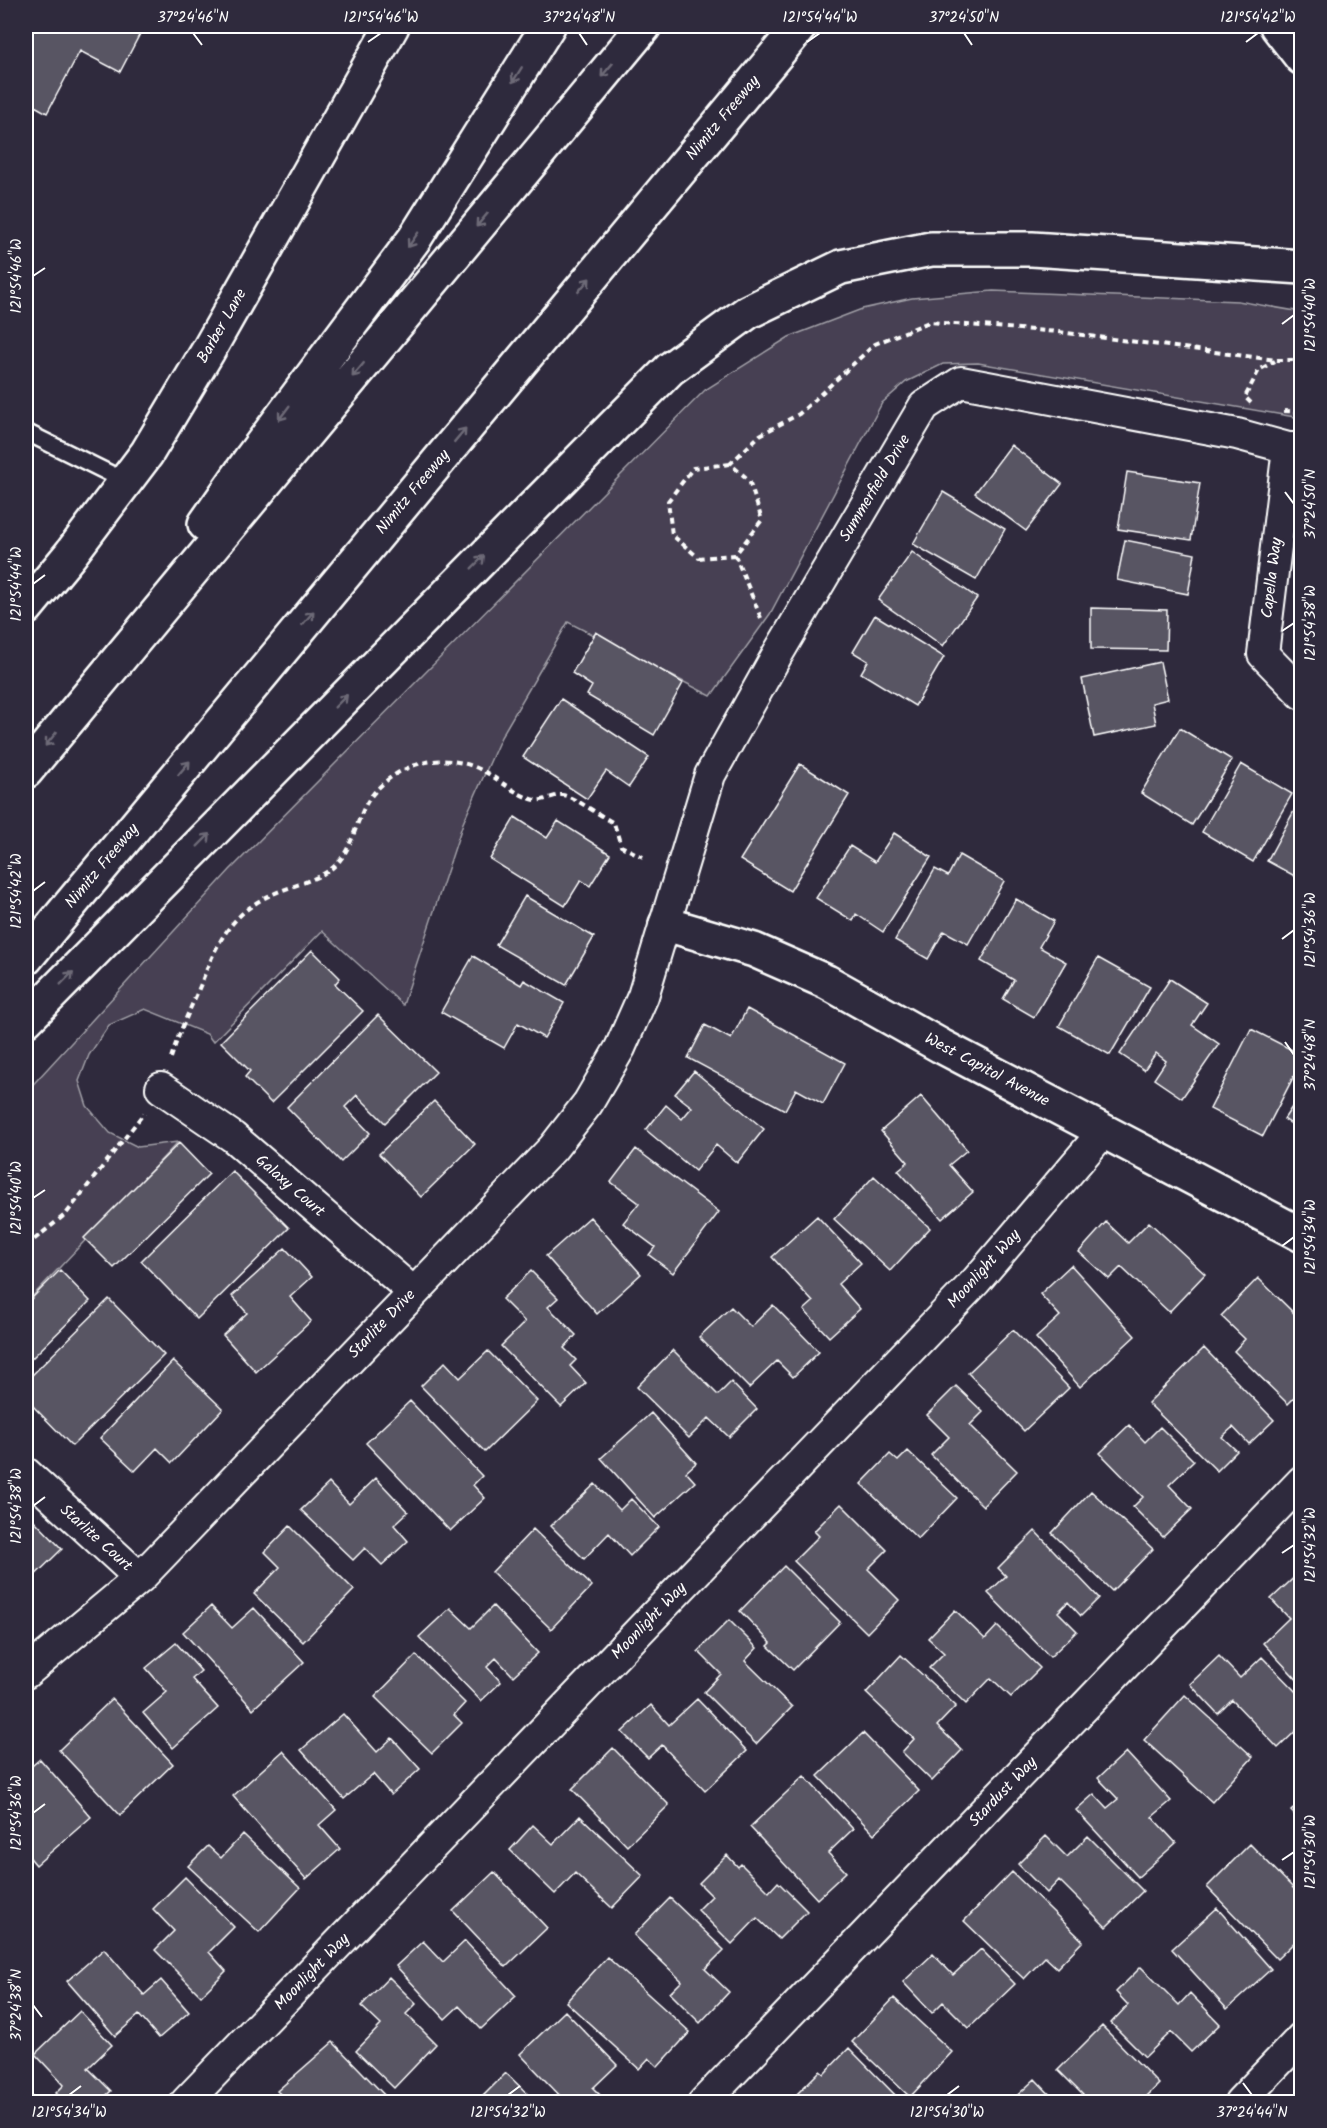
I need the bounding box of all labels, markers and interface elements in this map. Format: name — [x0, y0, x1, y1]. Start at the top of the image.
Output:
text: 37°24'46"N — [157, 6, 229, 30]
text: 121°54'46"W — [343, 6, 419, 30]
text: 37°24'48"N — [543, 6, 615, 30]
text: 121°54'44"W — [783, 6, 858, 30]
text: 37°24'50"N — [929, 6, 999, 30]
text: 121°54'42"W — [1220, 6, 1296, 30]
one-way arrow — [601, 62, 614, 78]
one-way arrow — [511, 66, 523, 83]
street label: Nimitz Freeway — [680, 69, 767, 166]
one-way arrow — [476, 212, 489, 228]
one-way arrow — [407, 232, 419, 248]
text: 121°54'46"W — [5, 238, 29, 314]
one-way arrow — [577, 278, 591, 293]
text: 121°54'40"W — [1299, 278, 1323, 352]
street label: Barber Lane — [191, 284, 253, 368]
one-way arrow — [351, 362, 364, 378]
one-way arrow — [278, 405, 290, 421]
one-way arrow — [453, 427, 466, 443]
street label: Summerfield Drive — [833, 429, 917, 547]
street label: Nimitz Freeway — [370, 443, 457, 540]
text: 37°24'50"N — [1299, 469, 1323, 539]
street label: Capella Way — [1255, 536, 1289, 620]
text: 121°54'44"W — [5, 546, 29, 621]
one-way arrow — [471, 555, 486, 570]
text: 121°54'38"W — [1299, 585, 1323, 661]
one-way arrow — [301, 611, 315, 626]
one-way arrow — [334, 694, 349, 708]
one-way arrow — [45, 731, 58, 747]
one-way arrow — [177, 760, 190, 776]
street label: Nimitz Freeway — [59, 817, 146, 914]
one-way arrow — [197, 832, 211, 847]
text: 121°54'42"W — [5, 853, 29, 929]
text: 121°54'36"W — [1299, 892, 1323, 968]
one-way arrow — [59, 971, 74, 986]
text: 37°24'48"N — [1299, 1019, 1323, 1091]
street label: West Capitol Avenue — [920, 1026, 1054, 1114]
street label: Galaxy Court — [250, 1149, 331, 1224]
text: 121°54'40"W — [5, 1161, 29, 1235]
text: 121°54'34"W — [1299, 1199, 1323, 1275]
street label: Moonlight Way — [941, 1223, 1027, 1314]
street label: Starlite Drive — [342, 1284, 422, 1364]
text: 121°54'38"W — [5, 1468, 29, 1544]
street label: Starlite Court — [54, 1498, 139, 1578]
text: 121°54'32"W — [1299, 1507, 1323, 1583]
street label: Moonlight Way — [605, 1576, 693, 1666]
street label: Stardust Way — [963, 1751, 1044, 1833]
text: 121°54'36"W — [5, 1775, 29, 1851]
text: 121°54'30"W — [1299, 1814, 1323, 1889]
street label: Moonlight Way — [268, 1927, 356, 2017]
text: 37°24'38"N — [5, 1969, 29, 2041]
text: 121°54'34"W — [31, 2101, 107, 2125]
text: 121°54'32"W — [470, 2101, 546, 2125]
text: 121°54'30"W — [910, 2101, 985, 2125]
text: 37°24'44"N — [1216, 2101, 1288, 2125]

